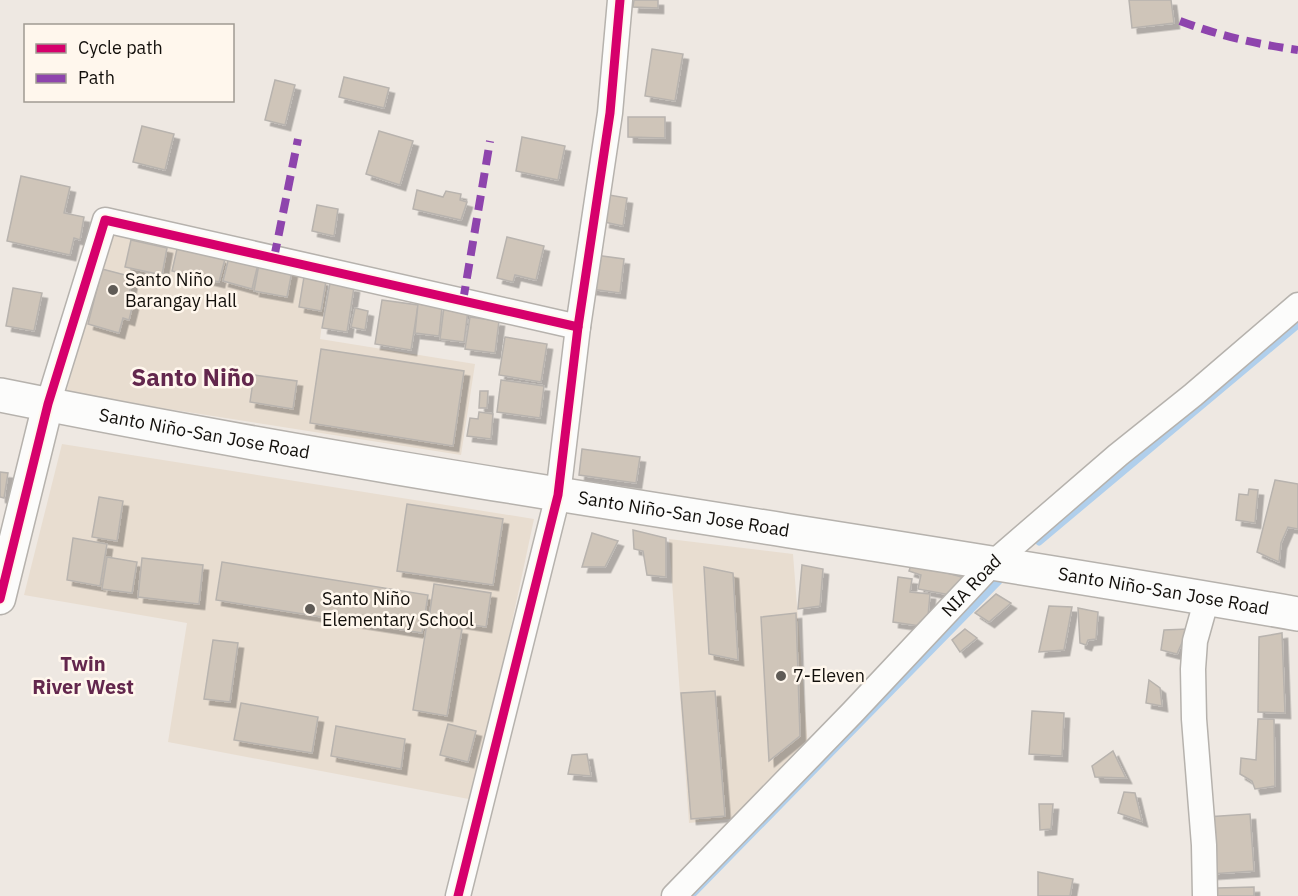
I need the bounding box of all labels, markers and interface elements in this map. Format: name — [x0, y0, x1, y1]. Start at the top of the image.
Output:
legend — [24, 24, 234, 102]
text: Cycle path — [78, 36, 163, 59]
text: Path — [78, 66, 115, 89]
place label: Santo Niño Barangay Hall — [125, 268, 237, 312]
marker: Santo Niño Barangay Hall — [106, 283, 120, 297]
district label: Santo Niño — [131, 361, 255, 393]
street label: Santo Niño-San Jose Road — [97, 403, 312, 464]
street label: Santo Niño-San Jose Road — [576, 486, 791, 542]
street label: NIA Road — [936, 549, 1006, 621]
street label: Santo Niño-San Jose Road — [1056, 562, 1271, 620]
place label: Santo Niño Elementary School — [322, 587, 474, 631]
marker: Santo Niño Elementary School — [303, 602, 317, 616]
district label: Twin River West — [32, 650, 134, 700]
place label: 7-Eleven — [793, 664, 865, 687]
marker: 7-Eleven — [774, 669, 788, 683]

